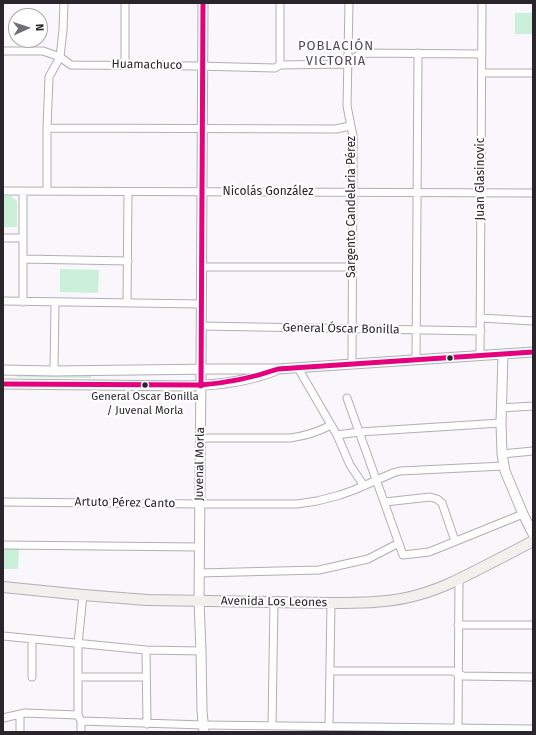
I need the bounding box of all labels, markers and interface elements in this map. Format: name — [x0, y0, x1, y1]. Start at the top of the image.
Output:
north arrow — [8, 8, 48, 48]
text: N — [33, 23, 46, 31]
district label: POBLACIÓN VICTORIA — [298, 38, 374, 69]
street label: Huamachuco — [112, 57, 182, 73]
street label: Sargento Candelaria Pérez — [345, 136, 359, 278]
street label: Juan Glasinovic — [474, 138, 488, 220]
street label: Nicolás González — [223, 185, 313, 199]
street label: General Óscar Bonilla — [282, 321, 400, 337]
unlabelled marker — [445, 353, 455, 363]
marker: General Oscar Bonilla / Juvenal Morla — [140, 380, 150, 390]
place label: General Oscar Bonilla / Juvenal Morla — [91, 390, 199, 416]
street label: Juvenal Morla — [192, 427, 208, 501]
street label: Artuto Pérez Canto — [74, 495, 176, 511]
street label: Avenida Los Leones — [221, 594, 327, 610]

